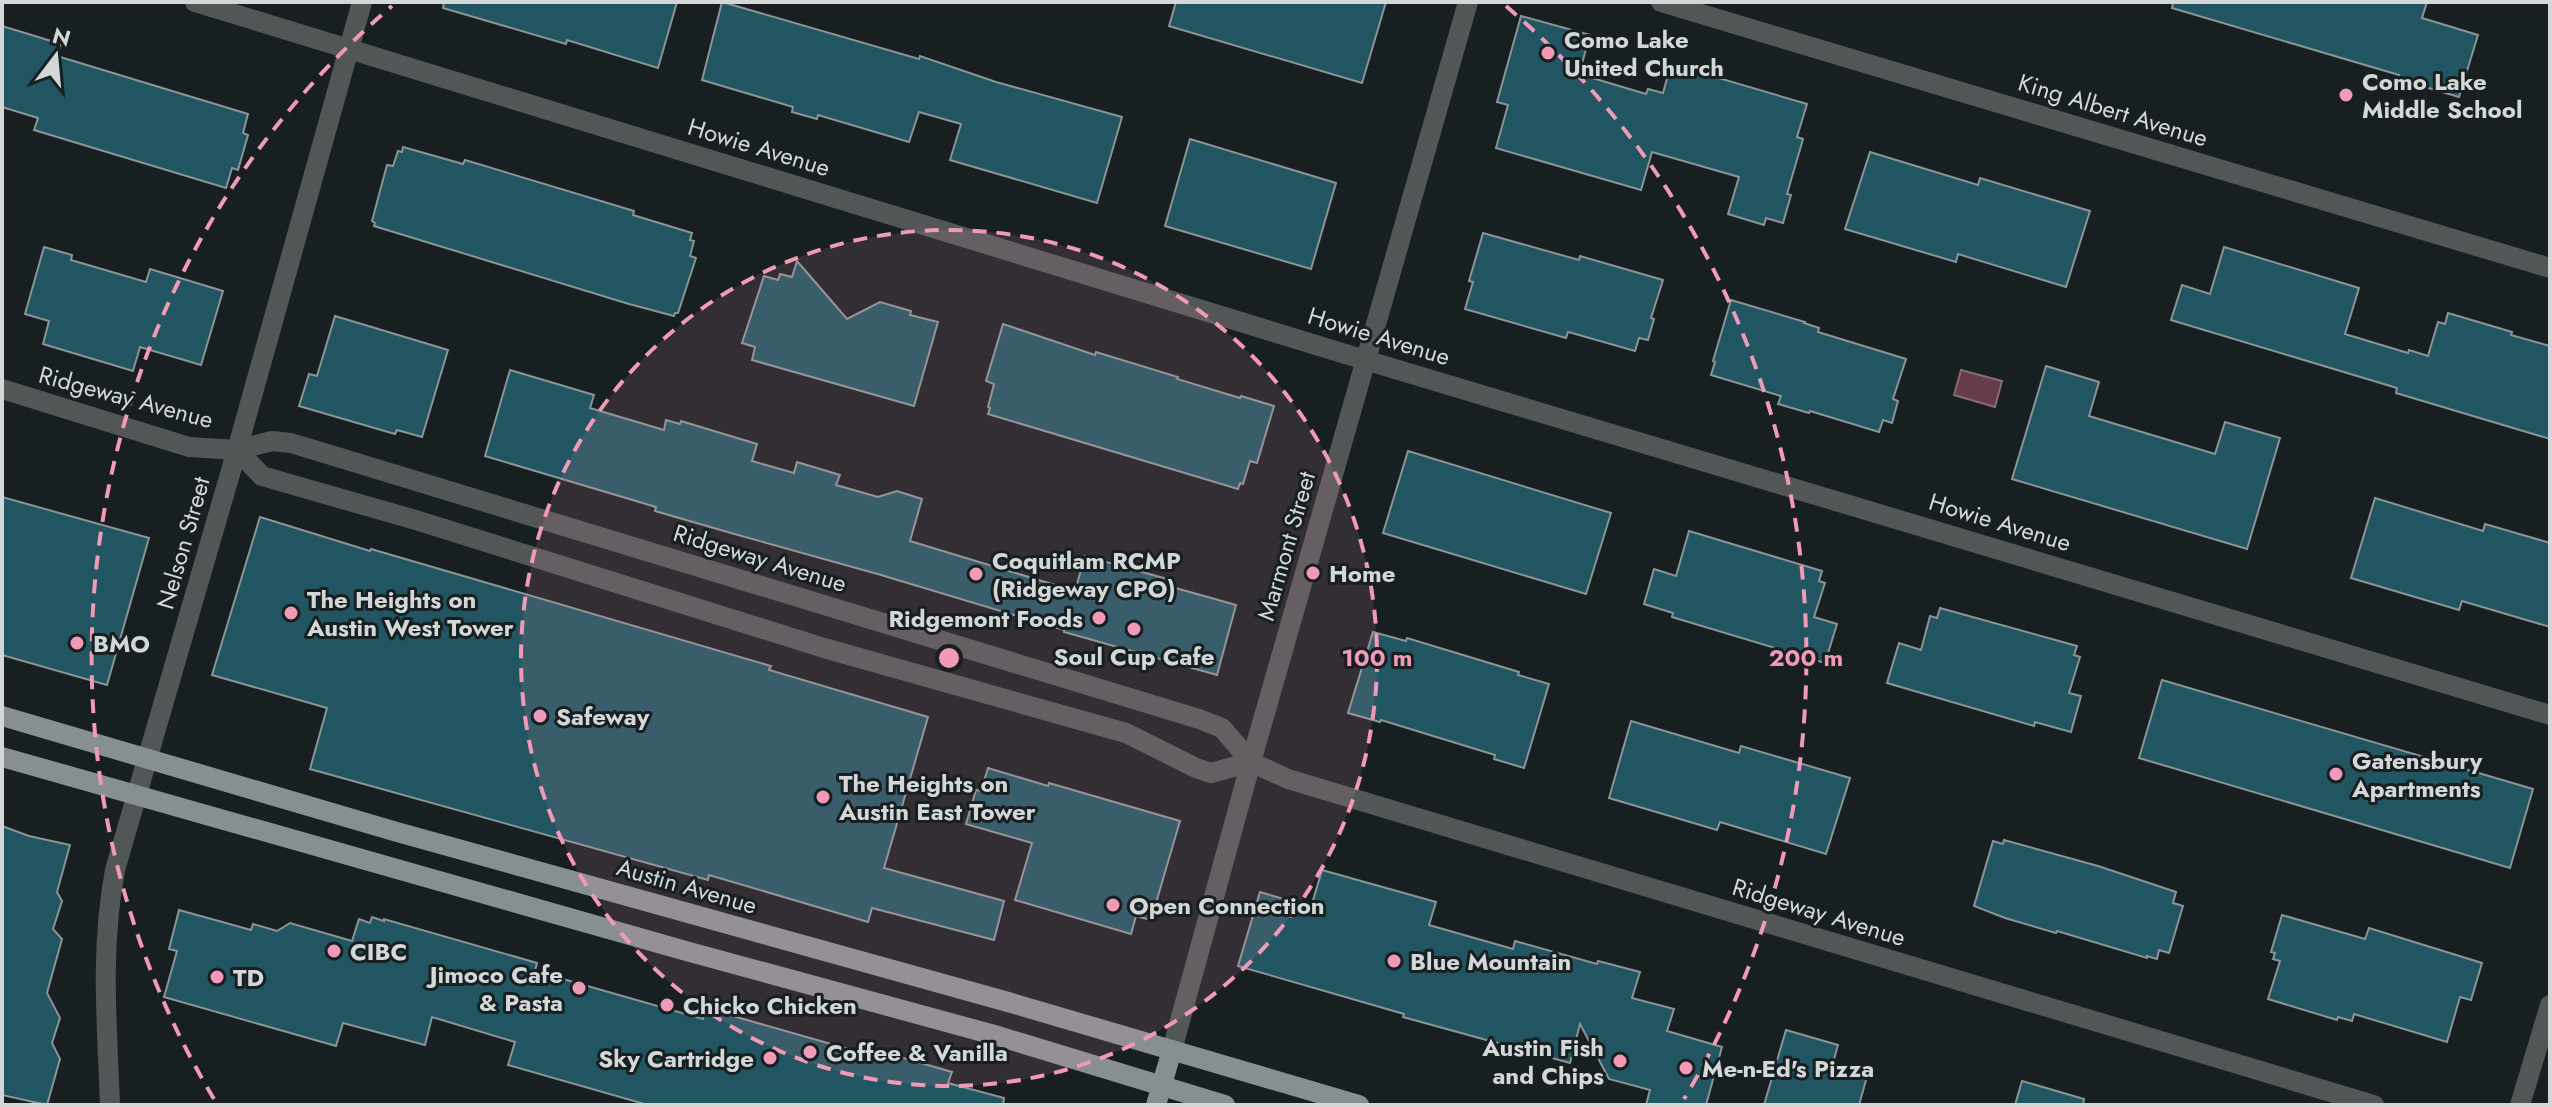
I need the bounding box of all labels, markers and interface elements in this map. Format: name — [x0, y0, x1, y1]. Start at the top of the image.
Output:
north arrow — [16, 16, 96, 96]
text: N — [49, 19, 74, 55]
place label: Como Lake United Church — [1564, 22, 1724, 85]
marker: Como Lake United Church — [1539, 44, 1557, 62]
place label: Como Lake Middle School — [2362, 64, 2522, 127]
street label: King Albert Avenue — [2014, 65, 2212, 155]
marker: Como Lake Middle School — [2337, 86, 2355, 104]
street label: Howie Avenue — [684, 109, 834, 185]
street label: Howie Avenue — [1304, 298, 1454, 374]
street label: Ridgeway Avenue — [35, 357, 217, 437]
street label: Marmont Street — [1248, 467, 1324, 625]
street label: Nelson Street — [147, 472, 219, 613]
street label: Howie Avenue — [1925, 484, 2075, 560]
street label: Ridgeway Avenue — [669, 515, 851, 601]
place label: Coquitlam RCMP (Ridgeway CPO) — [992, 543, 1181, 606]
place label: Home — [1329, 556, 1395, 591]
marker: Home — [1304, 564, 1322, 582]
marker: Coquitlam RCMP (Ridgeway CPO) — [967, 565, 985, 583]
place label: The Heights on Austin West Tower — [306, 582, 514, 645]
place label: Ridgemont Foods — [889, 601, 1083, 636]
marker: The Heights on Austin West Tower — [282, 604, 300, 622]
marker: Ridgemont Foods — [1090, 609, 1108, 627]
marker: Soul Cup Cafe — [1125, 620, 1143, 638]
place label: BMO — [93, 626, 150, 661]
marker: BMO — [68, 634, 86, 652]
place label: Soul Cup Cafe — [1053, 639, 1215, 674]
text: 100 m — [1342, 640, 1412, 675]
text: 200 m — [1769, 640, 1843, 675]
centre of rings — [935, 644, 963, 672]
place label: Safeway — [556, 699, 650, 734]
marker: Safeway — [531, 707, 549, 725]
place label: Gatensbury Apartments — [2351, 743, 2483, 806]
marker: Gatensbury Apartments — [2327, 765, 2345, 783]
place label: The Heights on Austin East Tower — [838, 766, 1036, 829]
marker: The Heights on Austin East Tower — [814, 788, 832, 806]
street label: Austin Avenue — [613, 849, 761, 923]
street label: Ridgeway Avenue — [1728, 869, 1910, 955]
place label: Open Connection — [1129, 888, 1325, 923]
marker: Open Connection — [1104, 896, 1122, 914]
place label: CIBC — [350, 934, 407, 969]
marker: CIBC — [325, 942, 343, 960]
place label: Blue Mountain — [1410, 944, 1571, 979]
marker: Blue Mountain — [1385, 952, 1403, 970]
place label: Jimoco Cafe & Pasta — [426, 957, 563, 1020]
place label: TD — [233, 960, 264, 995]
marker: TD — [208, 968, 226, 986]
marker: Jimoco Cafe & Pasta — [570, 979, 588, 997]
place label: Chicko Chicken — [683, 988, 857, 1023]
marker: Chicko Chicken — [658, 996, 676, 1014]
place label: Austin Fish and Chips — [1481, 1030, 1604, 1093]
place label: Coffee & Vanilla — [826, 1035, 1008, 1070]
place label: Sky Cartridge — [598, 1041, 754, 1076]
marker: Coffee & Vanilla — [801, 1043, 819, 1061]
marker: Sky Cartridge — [761, 1049, 779, 1067]
place label: Me-n-Ed's Pizza — [1702, 1051, 1874, 1086]
marker: Austin Fish and Chips — [1611, 1052, 1629, 1070]
marker: Me-n-Ed's Pizza — [1677, 1059, 1695, 1077]

